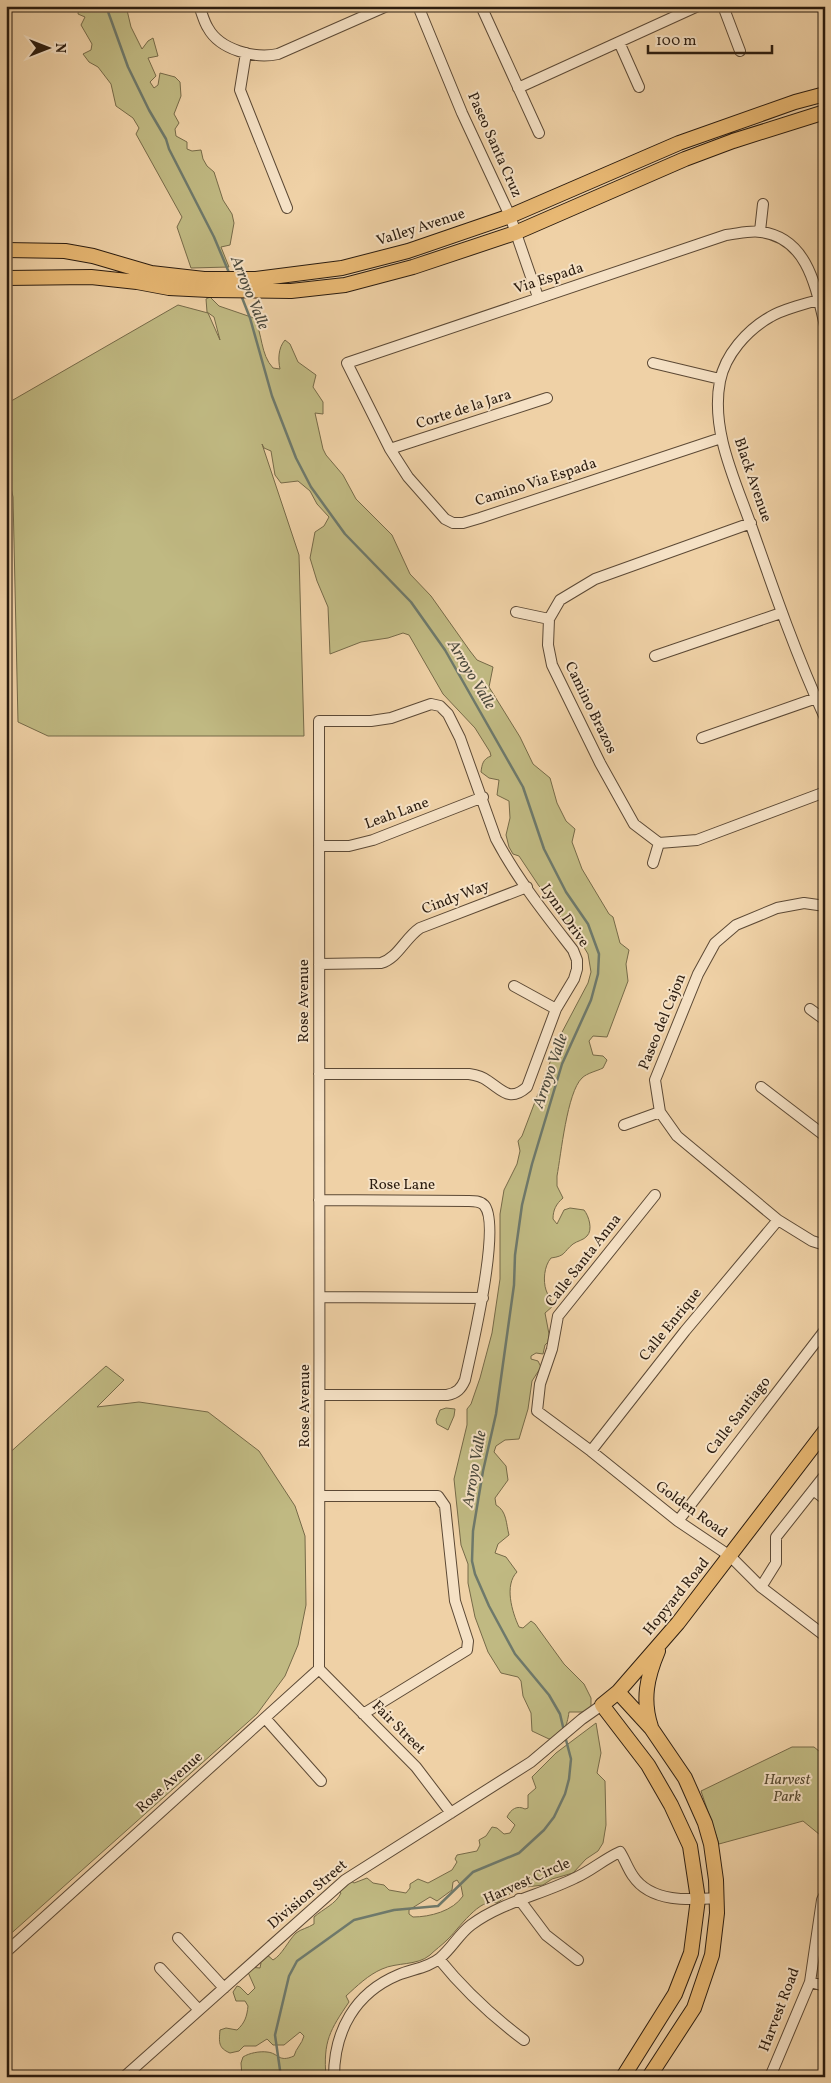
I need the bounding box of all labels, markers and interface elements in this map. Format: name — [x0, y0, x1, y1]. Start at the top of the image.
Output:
north arrow — [22, 22, 72, 72]
scale bar — [648, 22, 772, 54]
text: 100 m — [656, 31, 696, 52]
text: N — [50, 43, 69, 53]
street label: Paseo Santa Cruz — [461, 89, 527, 201]
street label: Valley Avenue — [374, 204, 468, 252]
water label: Arroyo Valle — [224, 252, 274, 333]
street label: Via Espada — [512, 258, 586, 300]
street label: Corte de la Jara — [414, 385, 514, 435]
street label: Black Avenue — [728, 435, 776, 525]
street label: Camino Via Espada — [473, 453, 599, 513]
water label: Arroyo Valle — [441, 635, 500, 714]
street label: Camino Brazos — [559, 658, 621, 758]
street label: Leah Lane — [362, 793, 432, 835]
street label: Cindy Way — [419, 875, 493, 921]
street label: Lynn Drive — [534, 880, 594, 952]
street label: Rose Avenue — [294, 959, 315, 1043]
street label: Paseo del Cajon — [634, 971, 692, 1073]
water label: Arroyo Valle — [528, 1031, 574, 1112]
street label: Rose Lane — [369, 1175, 435, 1196]
street label: Calle Santa Anna — [541, 1210, 627, 1312]
street label: Calle Enrique — [635, 1284, 707, 1366]
street label: Rose Avenue — [295, 1364, 316, 1448]
street label: Calle Santiago — [702, 1373, 776, 1459]
water label: Arroyo Valle — [457, 1429, 493, 1510]
street label: Golden Road — [651, 1477, 731, 1543]
street label: Hopyard Road — [639, 1554, 715, 1640]
street label: Fair Street — [366, 1696, 430, 1760]
street label: Rose Avenue — [132, 1747, 208, 1819]
park label: Harvest Park — [764, 1770, 811, 1808]
street label: Harvest Circle — [480, 1853, 574, 1911]
street label: Division Street — [264, 1855, 352, 1935]
street label: Harvest Road — [754, 1965, 806, 2055]

